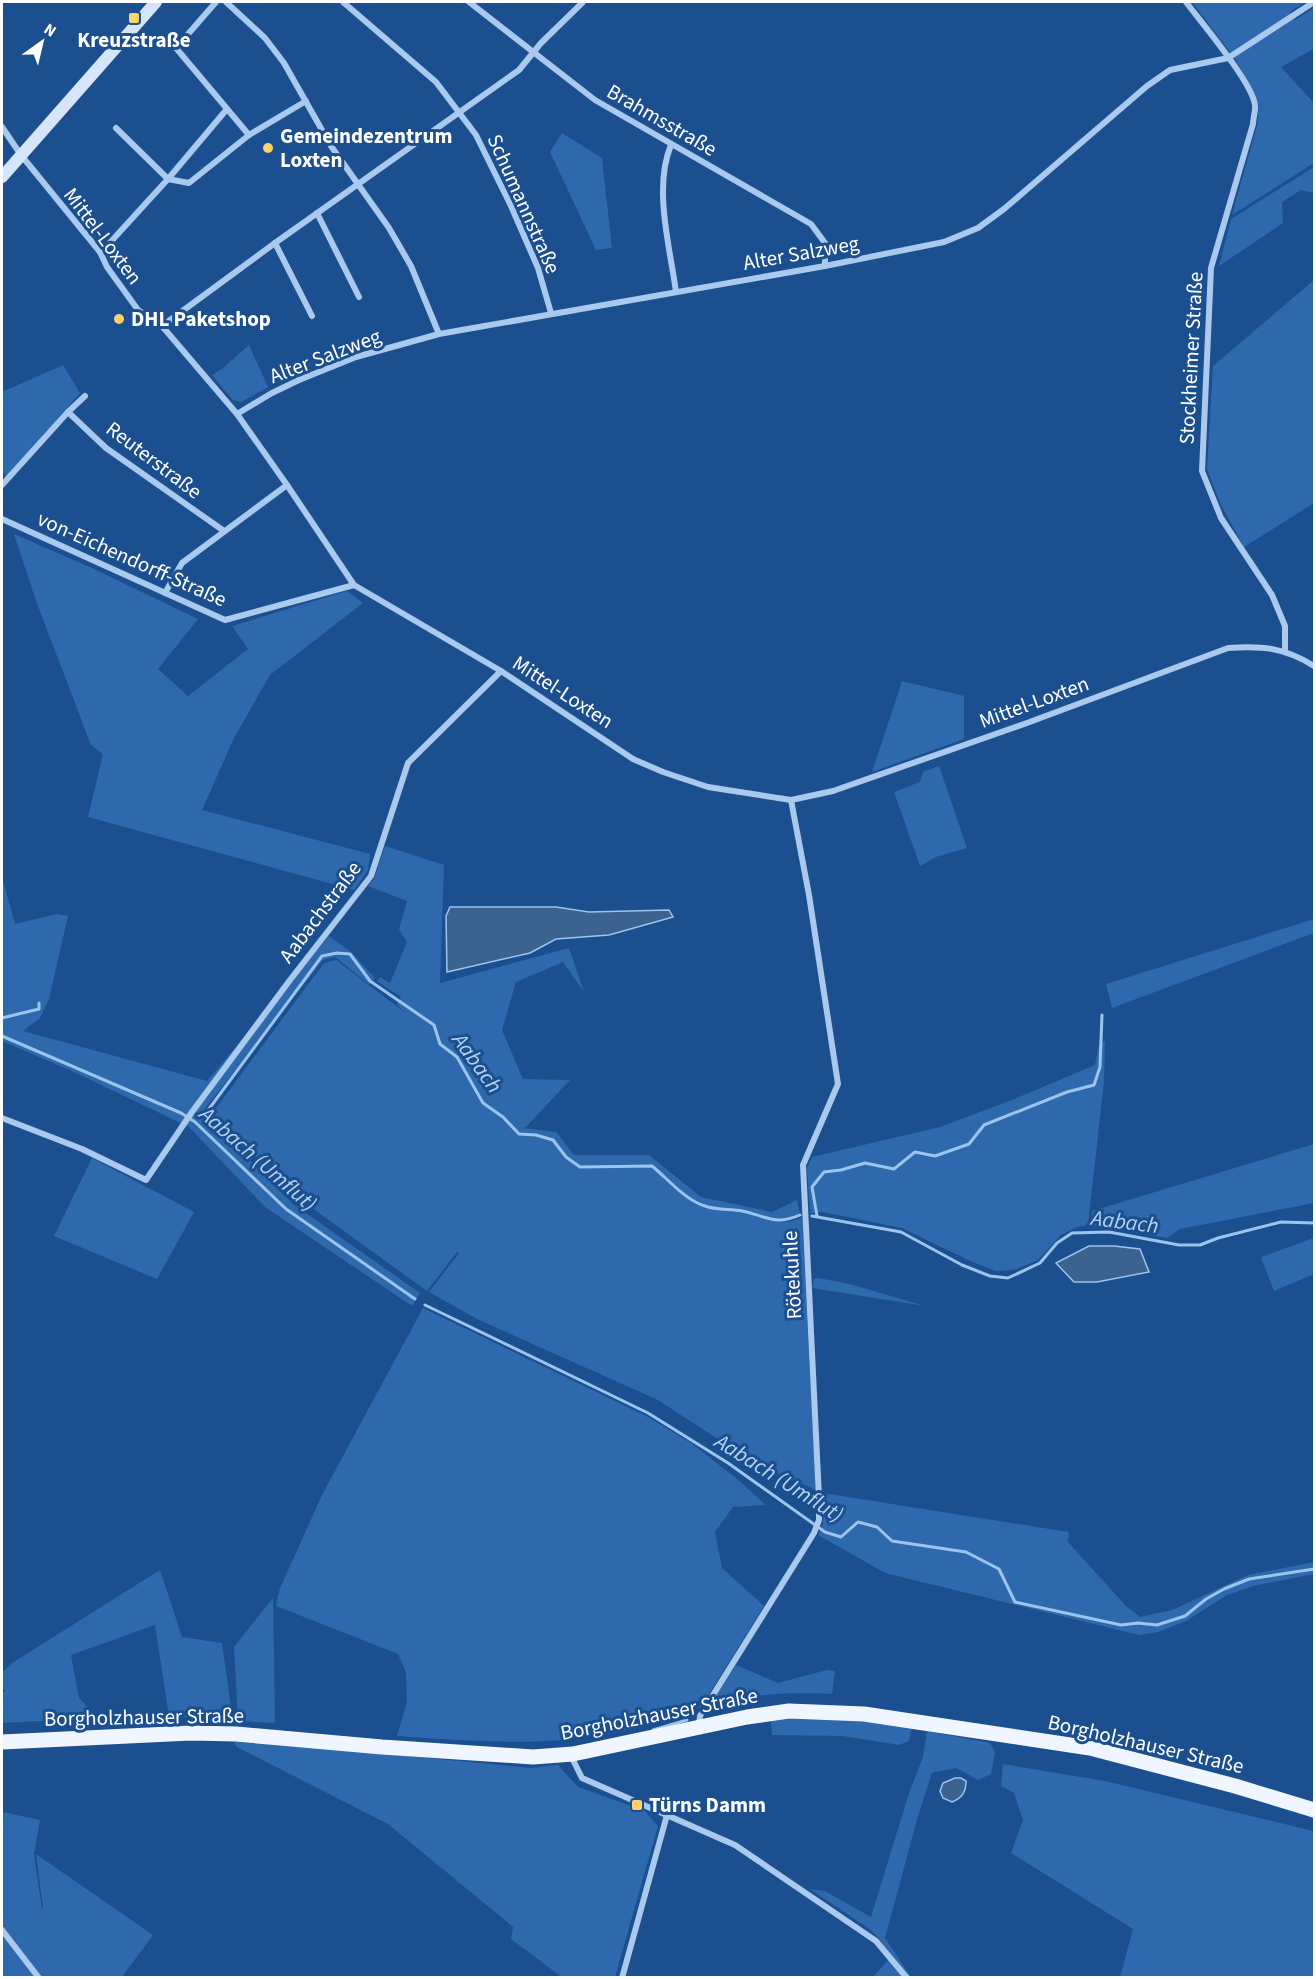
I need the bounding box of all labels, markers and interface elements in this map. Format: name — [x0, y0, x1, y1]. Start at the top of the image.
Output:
marker: Kreuzstraße — [127, 11, 141, 25]
north arrow — [12, 12, 72, 72]
text: N — [39, 18, 60, 42]
place label: Kreuzstraße — [77, 25, 191, 55]
street label: Brahmsstraße — [601, 76, 723, 164]
place label: Gemeindezentrum Loxten — [280, 121, 452, 175]
street label: Schumannstraße — [480, 129, 568, 279]
marker: Gemeindezentrum Loxten — [261, 141, 275, 155]
street label: Mittel-Loxten — [56, 181, 150, 291]
street label: Alter Salzweg — [741, 228, 862, 278]
street label: Stockheimer Straße — [1171, 271, 1211, 445]
place label: DHL Paketshop — [131, 304, 271, 334]
marker: DHL Paketshop — [112, 312, 126, 326]
street label: Alter Salzweg — [265, 321, 386, 391]
street label: Reuterstraße — [100, 414, 208, 506]
street label: von-Eichendorff-Straße — [33, 504, 231, 614]
street label: Mittel-Loxten — [507, 648, 619, 736]
street label: Mittel-Loxten — [975, 668, 1093, 736]
street label: Aabachstraße — [272, 855, 368, 969]
water label: Aabach — [443, 1025, 510, 1100]
water label: Aabach (Umflut) — [191, 1098, 324, 1219]
water label: Aabach — [1087, 1202, 1161, 1242]
street label: Rötekuhle — [775, 1230, 809, 1320]
water label: Aabach (Umflut) — [707, 1425, 850, 1530]
street label: Borgholzhauser Straße — [558, 1680, 760, 1748]
street label: Borgholzhauser Straße — [44, 1700, 244, 1734]
street label: Borgholzhauser Straße — [1045, 1707, 1247, 1781]
place label: Türns Damm — [649, 1790, 766, 1820]
marker: Türns Damm — [630, 1798, 644, 1812]

